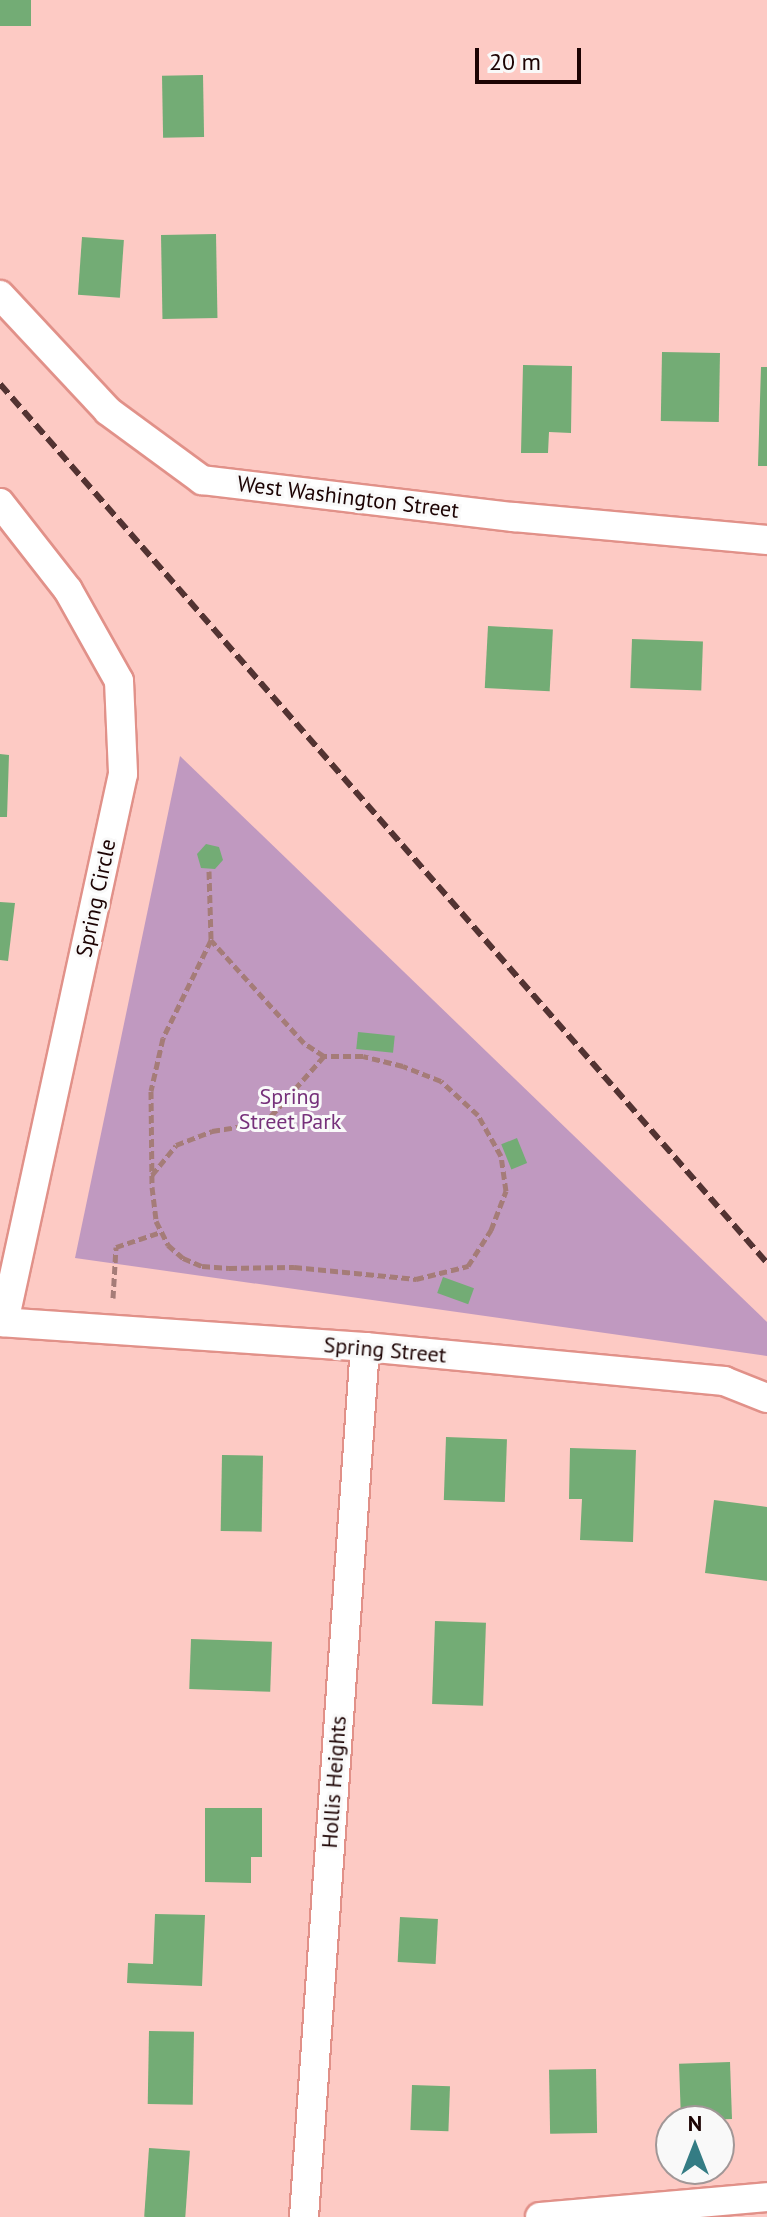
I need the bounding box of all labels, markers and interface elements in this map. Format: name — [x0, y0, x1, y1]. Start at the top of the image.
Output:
scale bar — [479, 32, 585, 82]
text: 20 m — [489, 46, 541, 77]
street label: West Washington Street — [236, 470, 460, 524]
street label: Spring Circle — [71, 836, 121, 960]
park label: Spring Street Park — [239, 1083, 341, 1134]
street label: Spring Street — [323, 1331, 447, 1369]
street label: Hollis Heights — [316, 1715, 352, 1849]
north arrow — [655, 2105, 735, 2185]
text: N — [688, 2109, 702, 2137]

